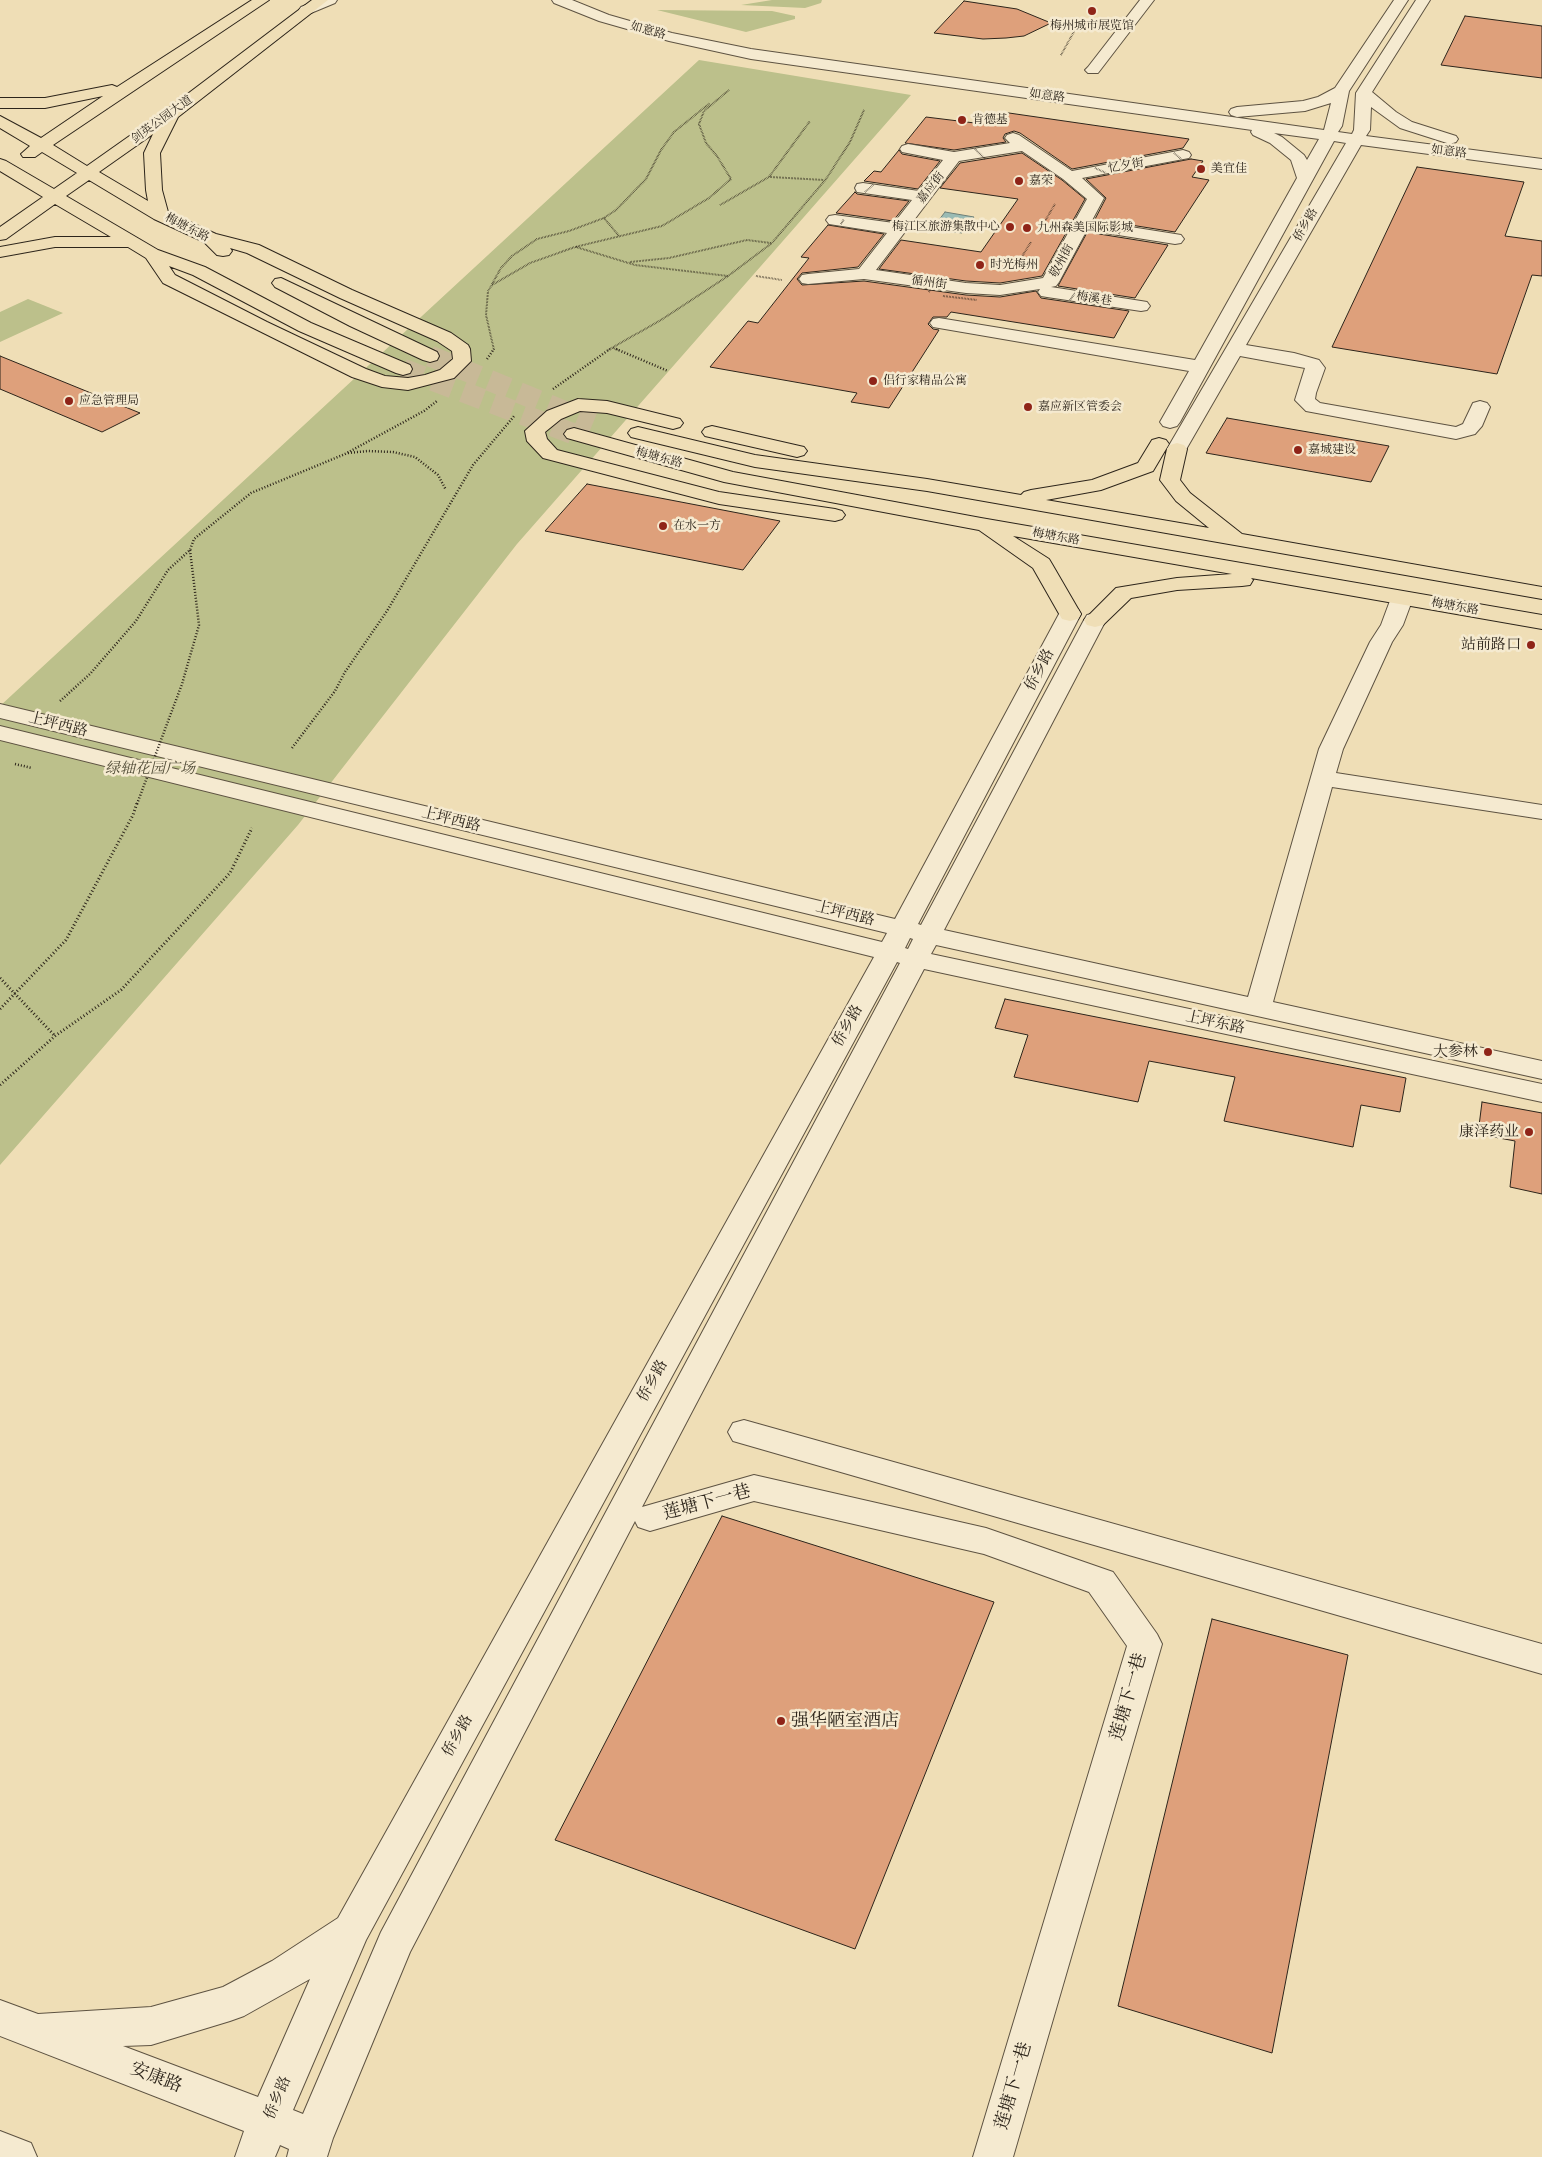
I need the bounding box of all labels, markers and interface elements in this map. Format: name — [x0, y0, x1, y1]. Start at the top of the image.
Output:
marker: 梅州城市展览馆 — [1086, 5, 1098, 17]
street label: 如意路 — [629, 19, 667, 43]
place label: 梅州城市展览馆 — [1050, 19, 1134, 33]
street label: 如意路 — [1028, 86, 1066, 106]
street label: 剑英公园大道 — [129, 93, 195, 147]
place label: 肯德基 — [972, 113, 1008, 127]
marker: 肯德基 — [956, 114, 968, 126]
street label: 如意路 — [1430, 143, 1468, 161]
street label: 忆夕街 — [1107, 156, 1145, 176]
place label: 美宜佳 — [1211, 162, 1247, 176]
marker: 美宜佳 — [1195, 163, 1207, 175]
street label: 嘉应街 — [914, 169, 948, 207]
place label: 嘉荣 — [1029, 174, 1053, 188]
marker: 嘉荣 — [1013, 175, 1025, 187]
street label: 侨乡路 — [1291, 206, 1321, 244]
street label: 梅塘东路 — [162, 211, 212, 245]
place label: 梅江区旅游集散中心 — [892, 220, 1000, 234]
marker: 梅江区旅游集散中心 — [1004, 221, 1016, 233]
place label: 九州森美国际影城 — [1037, 221, 1133, 235]
marker: 九州森美国际影城 — [1021, 222, 1033, 234]
street label: 敬州街 — [1047, 242, 1077, 280]
place label: 时光梅州 — [990, 258, 1038, 272]
marker: 时光梅州 — [974, 259, 986, 271]
street label: 循州街 — [910, 273, 948, 293]
street label: 梅溪巷 — [1075, 289, 1113, 309]
place label: 侣行家精品公寓 — [883, 374, 967, 388]
marker: 侣行家精品公寓 — [867, 375, 879, 387]
place label: 应急管理局 — [79, 394, 139, 408]
marker: 应急管理局 — [63, 395, 75, 407]
place label: 嘉应新区管委会 — [1038, 400, 1122, 414]
marker: 嘉应新区管委会 — [1022, 401, 1034, 413]
place label: 嘉城建设 — [1308, 443, 1356, 457]
marker: 嘉城建设 — [1292, 444, 1304, 456]
street label: 梅塘东路 — [634, 445, 684, 471]
place label: 在水一方 — [673, 519, 721, 533]
marker: 在水一方 — [657, 520, 669, 532]
street label: 梅塘东路 — [1031, 526, 1081, 548]
street label: 梅塘东路 — [1430, 596, 1480, 618]
place label: 站前路口 — [1461, 636, 1521, 654]
marker: 站前路口 — [1525, 639, 1537, 651]
street label: 侨乡路 — [1021, 646, 1059, 694]
street label: 上坪西路 — [27, 709, 89, 741]
park label: 绿轴花园广场 — [105, 760, 195, 778]
street label: 上坪西路 — [420, 804, 482, 836]
street label: 上坪西路 — [814, 898, 876, 930]
street label: 侨乡路 — [829, 1002, 867, 1050]
street label: 上坪东路 — [1184, 1008, 1246, 1038]
place label: 大参林 — [1433, 1043, 1478, 1061]
marker: 大参林 — [1482, 1046, 1494, 1058]
place label: 康泽药业 — [1459, 1123, 1519, 1141]
marker: 康泽药业 — [1523, 1126, 1535, 1138]
street label: 侨乡路 — [634, 1357, 672, 1405]
street label: 莲塘下一巷 — [661, 1481, 753, 1525]
street label: 莲塘下一巷 — [1106, 1651, 1152, 1743]
place label: 强华陋室酒店 — [791, 1710, 899, 1732]
street label: 侨乡路 — [439, 1712, 477, 1760]
marker: 强华陋室酒店 — [775, 1715, 787, 1727]
street label: 莲塘下一巷 — [991, 2040, 1037, 2132]
street label: 安康路 — [127, 2058, 185, 2098]
street label: 侨乡路 — [261, 2074, 295, 2122]

